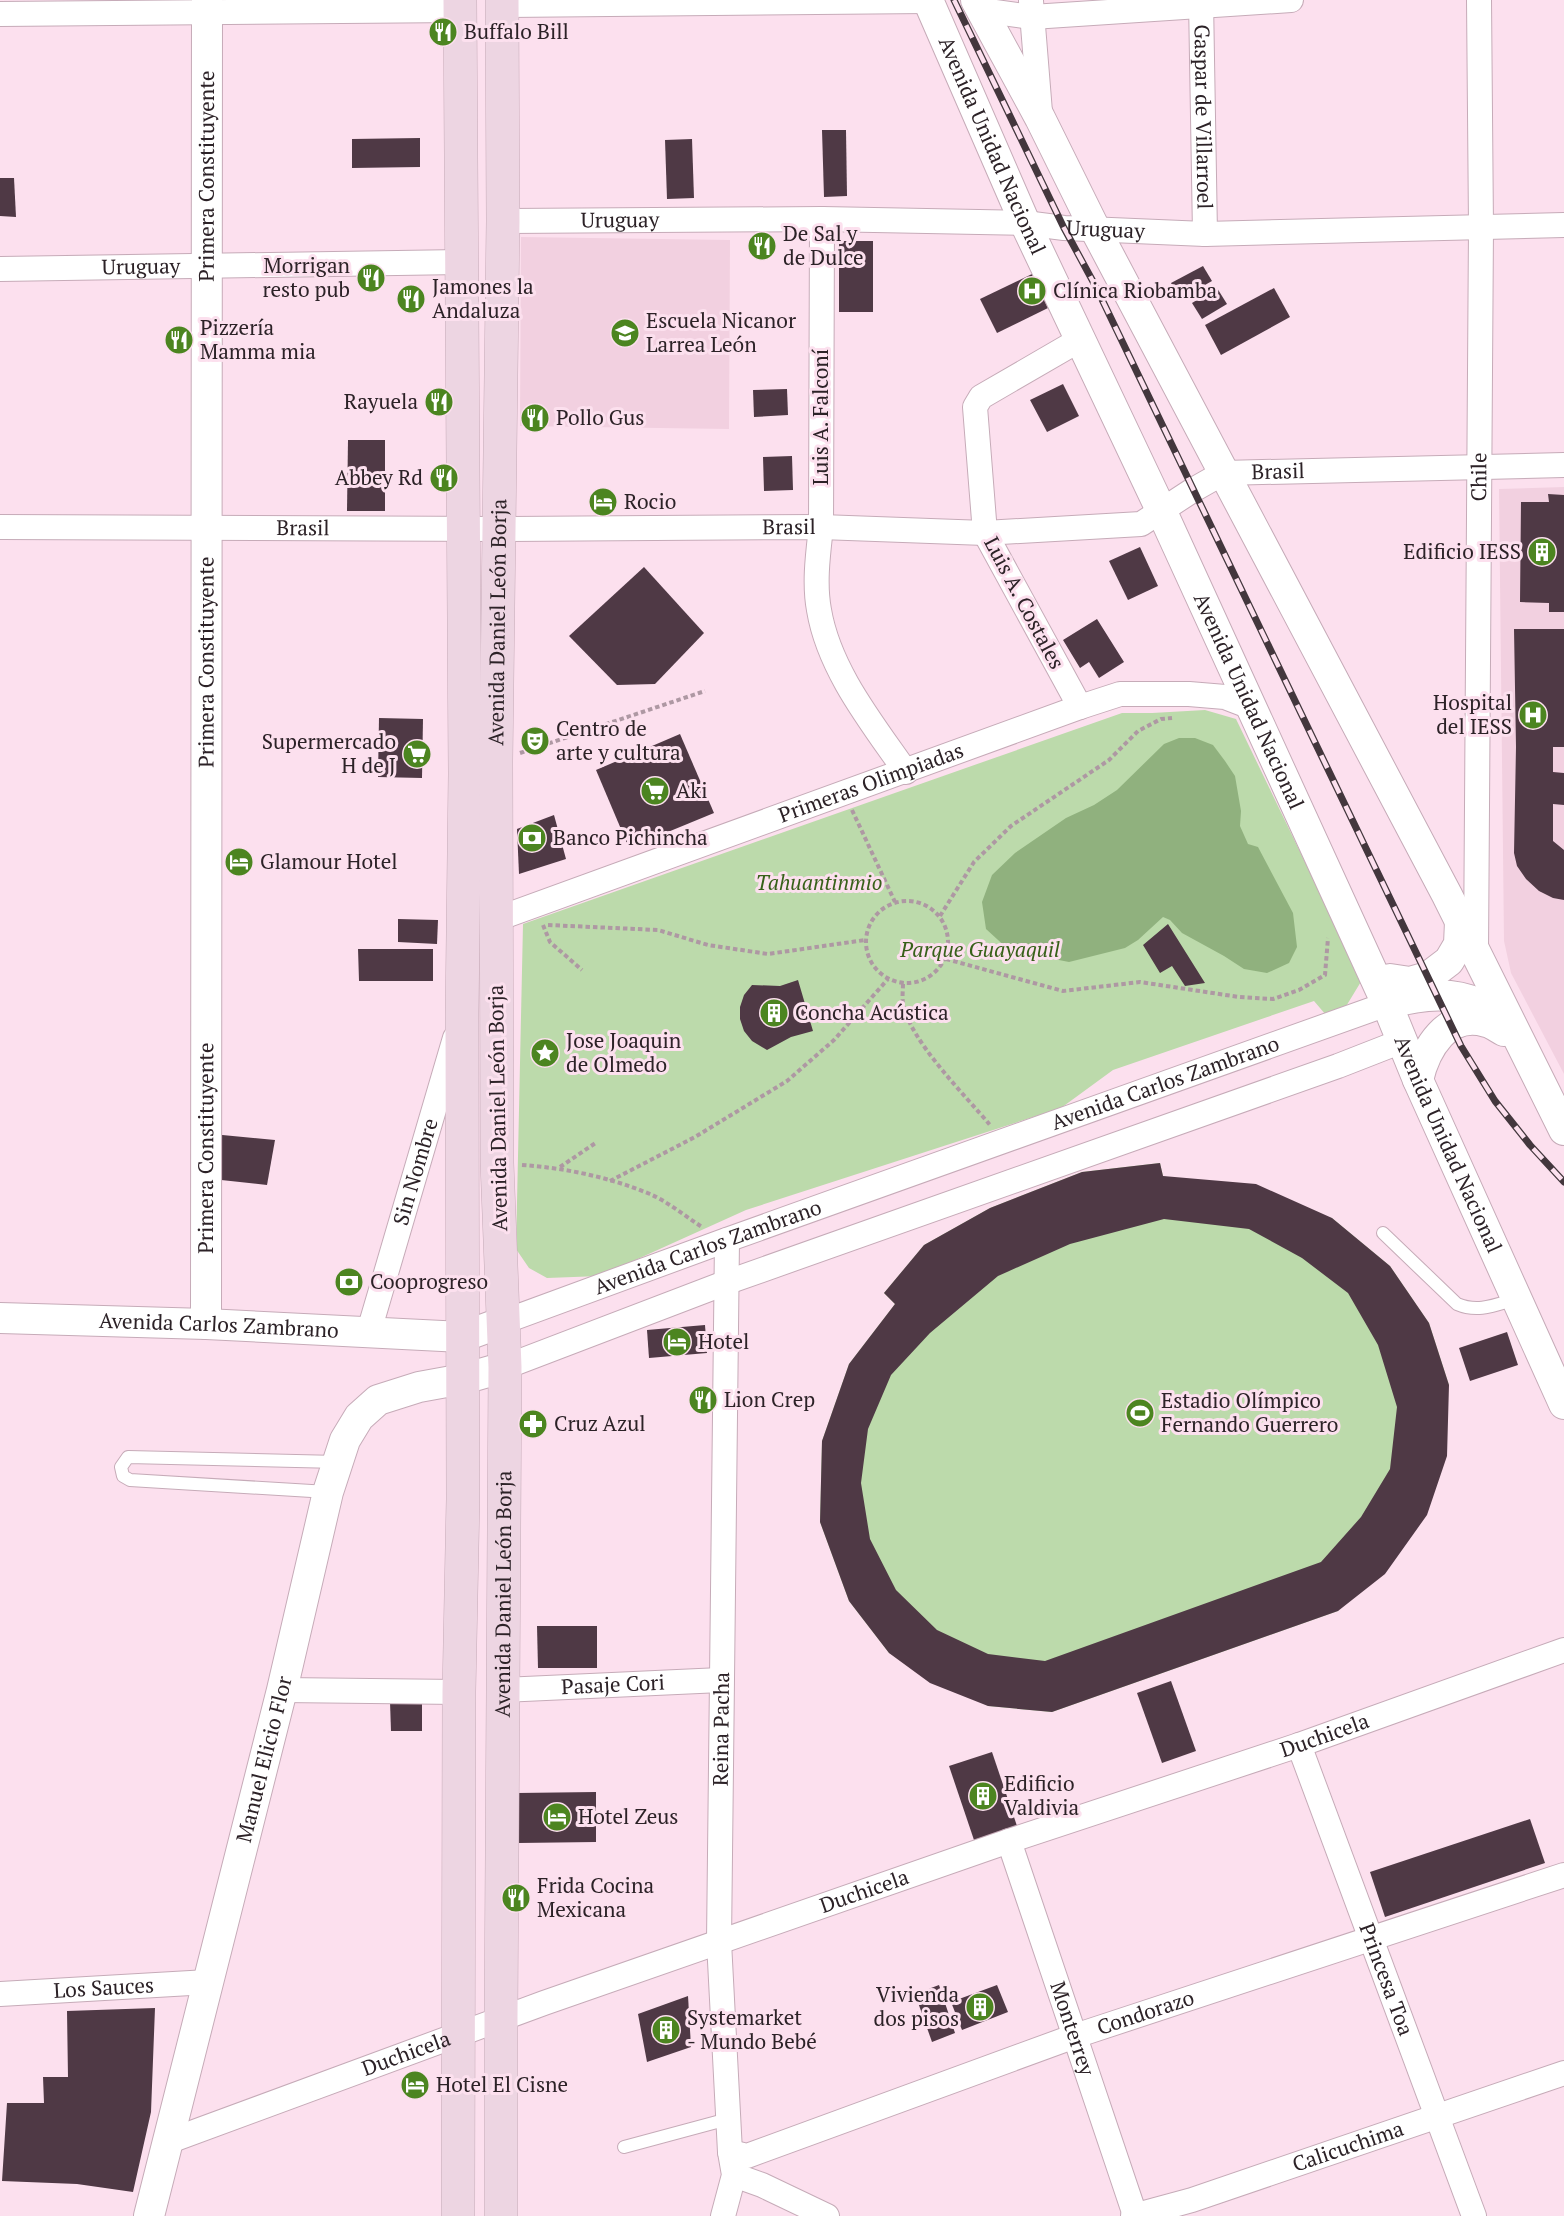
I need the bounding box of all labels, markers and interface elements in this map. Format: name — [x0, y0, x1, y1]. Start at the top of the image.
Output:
restaurant icon: Buffalo Bill — [427, 16, 459, 48]
place label: Buffalo Bill — [464, 17, 569, 45]
street label: Gaspar de Villarroel — [1188, 24, 1220, 210]
street label: Avenida Unidad Nacional — [933, 32, 1053, 259]
street label: Primera Constituyente — [192, 70, 220, 282]
street label: Uruguay — [581, 205, 660, 234]
street label: Uruguay — [1066, 213, 1146, 244]
place label: De Sal y de Dulce — [783, 219, 864, 271]
restaurant icon: De Sal y de Dulce — [746, 230, 778, 262]
street label: Uruguay — [101, 251, 181, 280]
place label: Morrigan resto pub — [262, 251, 351, 303]
restaurant icon: Morrigan resto pub — [355, 262, 387, 294]
place label: Jamones la Andaluza — [432, 272, 534, 324]
hospital icon: Clínica Riobamba — [1016, 275, 1048, 307]
place label: Clínica Riobamba — [1053, 276, 1217, 304]
restaurant icon: Jamones la Andaluza — [395, 283, 427, 315]
place label: Escuela Nicanor Larrea León — [646, 306, 796, 358]
place label: Pizzería Mamma mia — [200, 313, 316, 365]
school or university icon: Escuela Nicanor Larrea León — [609, 317, 641, 349]
restaurant icon: Pizzería Mamma mia — [163, 324, 195, 356]
street label: Luis A. Falconí — [806, 348, 834, 485]
restaurant icon: Rayuela — [423, 386, 455, 418]
place label: Rayuela — [344, 387, 418, 415]
restaurant icon: Pollo Gus — [519, 402, 551, 434]
place label: Pollo Gus — [556, 403, 644, 431]
street label: Chile — [1464, 452, 1492, 502]
street label: Brasil — [1251, 456, 1305, 485]
restaurant icon: Abbey Rd — [428, 462, 460, 494]
place label: Abbey Rd — [335, 463, 423, 491]
hotel icon: Rocio — [587, 486, 619, 518]
place label: Rocio — [624, 487, 676, 515]
street label: Avenida Daniel León Borja — [481, 498, 512, 746]
street label: Brasil — [762, 512, 816, 540]
street label: Brasil — [276, 513, 330, 541]
street label: Luis A. Costales — [978, 531, 1072, 674]
building icon: Edificio IESS — [1526, 536, 1558, 568]
place label: Edificio IESS — [1403, 537, 1521, 565]
street label: Primera Constituyente — [191, 556, 220, 768]
street label: Avenida Unidad Nacional — [1188, 588, 1311, 813]
place label: Hospital del IESS — [1433, 688, 1512, 740]
hospital icon: Hospital del IESS — [1517, 699, 1549, 731]
place label: Centro de arte y cultura — [556, 714, 681, 766]
theatre icon: Centro de arte y cultura — [519, 725, 551, 757]
place label: Supermercado H de J — [262, 727, 396, 779]
street label: Primeras Olimpiadas — [774, 736, 967, 829]
supermarket icon: Supermercado H de J — [401, 738, 433, 770]
supermarket icon: Aki — [639, 775, 671, 807]
place label: Aki — [676, 776, 708, 804]
bank icon: Banco Pichincha — [516, 822, 548, 854]
place label: Banco Pichincha — [553, 823, 708, 851]
hotel icon: Glamour Hotel — [223, 846, 255, 878]
place label: Glamour Hotel — [260, 847, 398, 875]
park label: Tahuantinmio — [756, 868, 882, 896]
park label: Parque Guayaquil — [899, 935, 1060, 963]
street label: Avenida Daniel León Borja — [481, 984, 513, 1232]
building icon: Concha Acústica — [758, 997, 790, 1029]
place label: Concha Acústica — [795, 998, 949, 1026]
place label: Jose Joaquin de Olmedo — [566, 1026, 682, 1078]
street label: Avenida Carlos Zambrano — [1047, 1029, 1283, 1136]
street label: Avenida Unidad Nacional — [1388, 1031, 1509, 1257]
place icon: Jose Joaquin de Olmedo — [529, 1037, 561, 1069]
street label: Primera Constituyente — [191, 1042, 219, 1254]
street label: Sin Nombre — [386, 1115, 444, 1228]
street label: Avenida Carlos Zambrano — [590, 1192, 825, 1300]
bank icon: Cooprogreso — [333, 1266, 365, 1298]
place label: Cooprogreso — [370, 1267, 488, 1295]
street label: Avenida Carlos Zambrano — [99, 1306, 340, 1344]
hotel icon: Hotel — [661, 1326, 693, 1358]
place label: Hotel — [698, 1327, 749, 1355]
restaurant icon: Lion Crep — [687, 1384, 719, 1416]
place label: Lion Crep — [724, 1385, 815, 1413]
place label: Estadio Olímpico Fernando Guerrero — [1161, 1386, 1338, 1438]
sports icon: Estadio Olímpico Fernando Guerrero — [1124, 1397, 1156, 1429]
pharmacy icon: Cruz Azul — [517, 1408, 549, 1440]
place label: Cruz Azul — [554, 1409, 646, 1437]
street label: Avenida Daniel León Borja — [488, 1470, 517, 1717]
street label: Pasaje Cori — [560, 1668, 665, 1700]
street label: Reina Pacha — [706, 1672, 735, 1786]
street label: Manuel Elicio Flor — [229, 1673, 298, 1845]
street label: Duchicela — [1276, 1706, 1373, 1763]
place label: Edificio Valdivia — [1004, 1769, 1080, 1821]
building icon: Edificio Valdivia — [967, 1780, 999, 1812]
hotel icon: Hotel Zeus — [541, 1801, 573, 1833]
place label: Hotel Zeus — [578, 1802, 678, 1830]
street label: Duchicela — [816, 1862, 913, 1919]
place label: Frida Cocina Mexicana — [537, 1871, 654, 1923]
restaurant icon: Frida Cocina Mexicana — [500, 1882, 532, 1914]
street label: Princesa Toa — [1353, 1919, 1421, 2040]
street label: Los Sauces — [53, 1970, 155, 2004]
street label: Monterrey — [1044, 1978, 1102, 2079]
place label: Vivienda dos pisos — [874, 1980, 959, 2032]
street label: Condorazo — [1093, 1983, 1197, 2041]
building icon: Vivienda dos pisos — [964, 1991, 996, 2023]
place label: Systemarket - Mundo Bebé — [687, 2003, 817, 2055]
building icon: Systemarket - Mundo Bebé — [650, 2014, 682, 2046]
street label: Duchicela — [358, 2024, 454, 2082]
hotel icon: Hotel El Cisne — [399, 2069, 431, 2101]
place label: Hotel El Cisne — [436, 2070, 568, 2098]
street label: Calicuchima — [1288, 2114, 1407, 2178]

